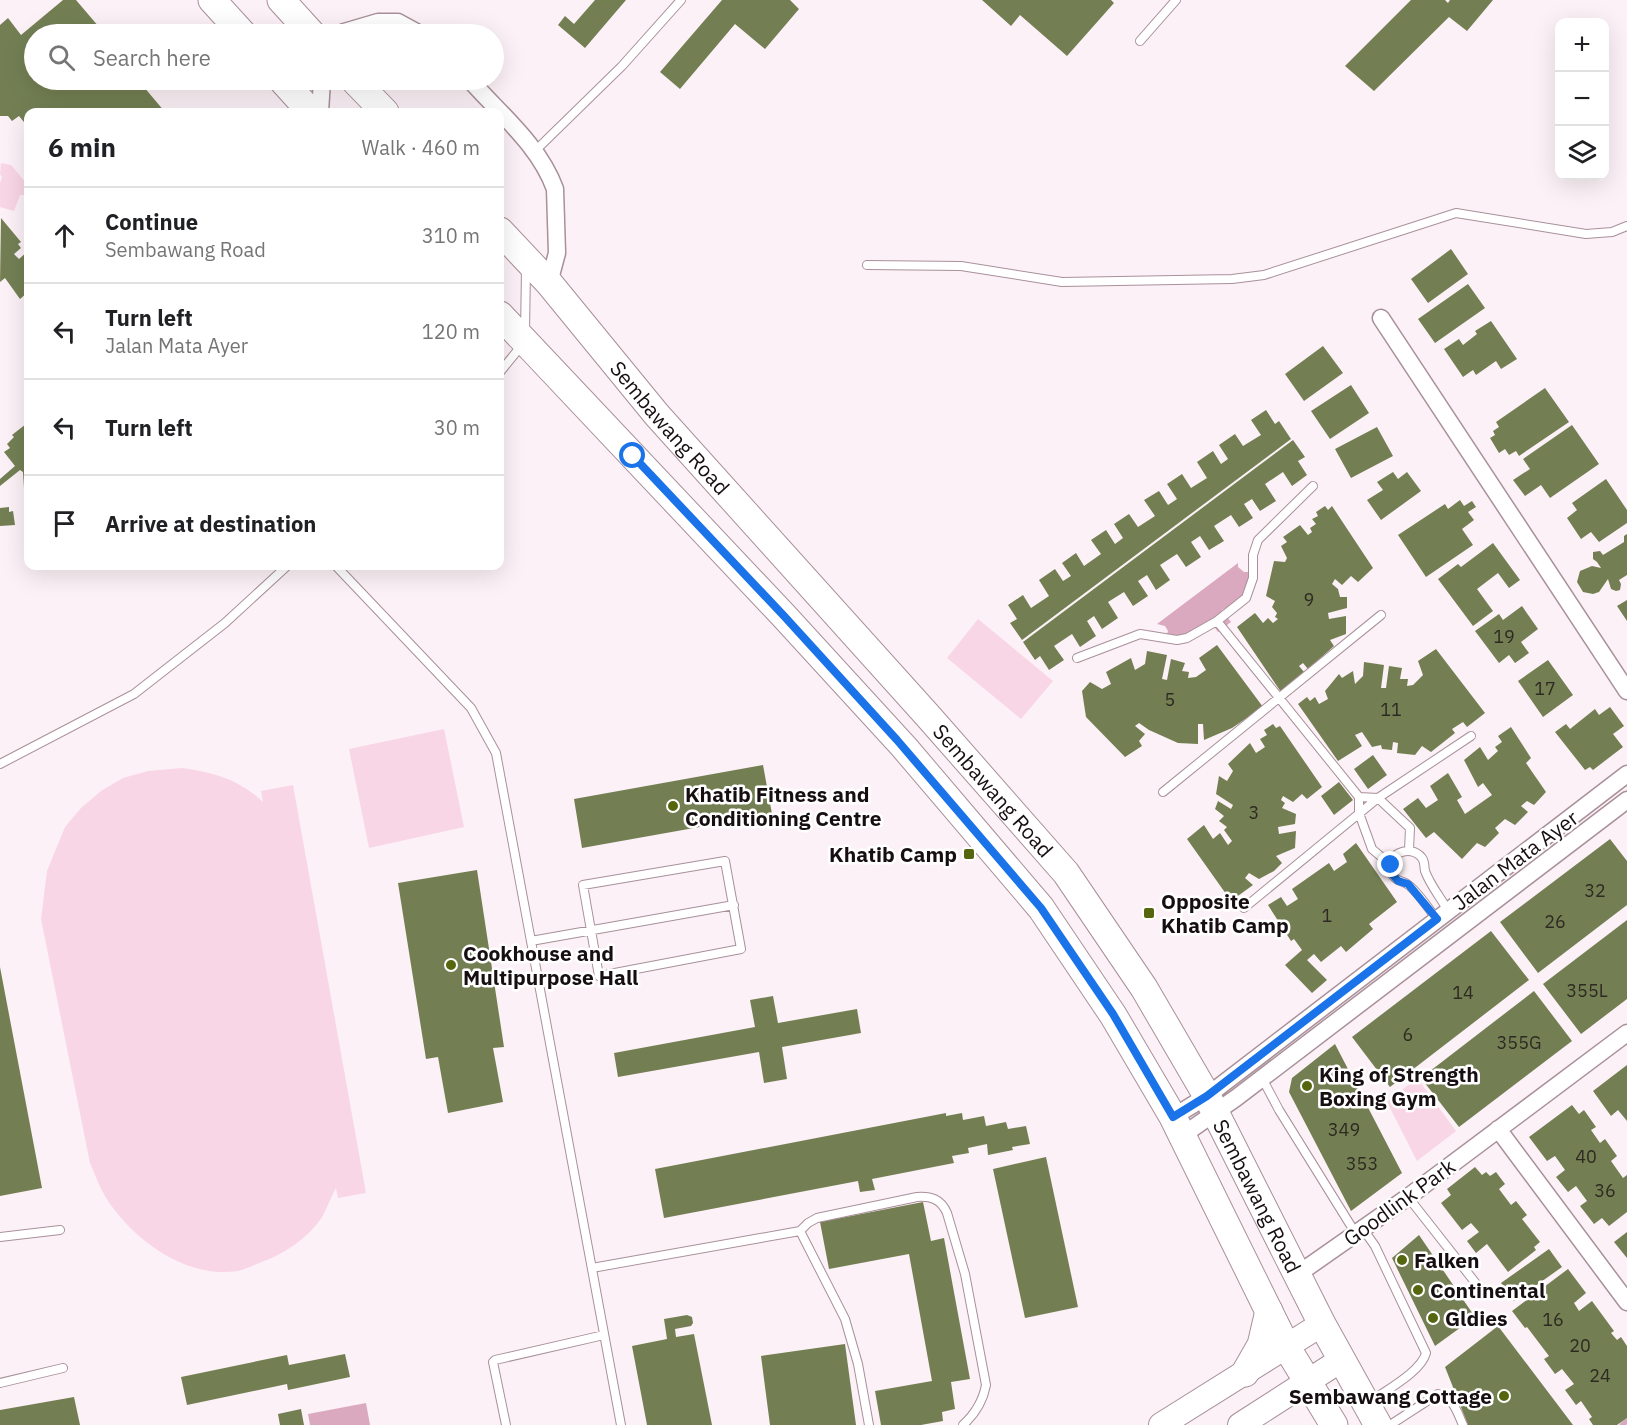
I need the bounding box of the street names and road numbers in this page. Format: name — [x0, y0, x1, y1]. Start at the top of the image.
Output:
street label: Sembawang Road — [604, 355, 736, 501]
street label: Sembawang Road — [927, 718, 1060, 863]
street label: Jalan Mata Ayer — [1447, 803, 1584, 916]
street label: Sembawang Road — [1207, 1114, 1308, 1278]
street label: Goodlink Park — [1337, 1152, 1461, 1252]

